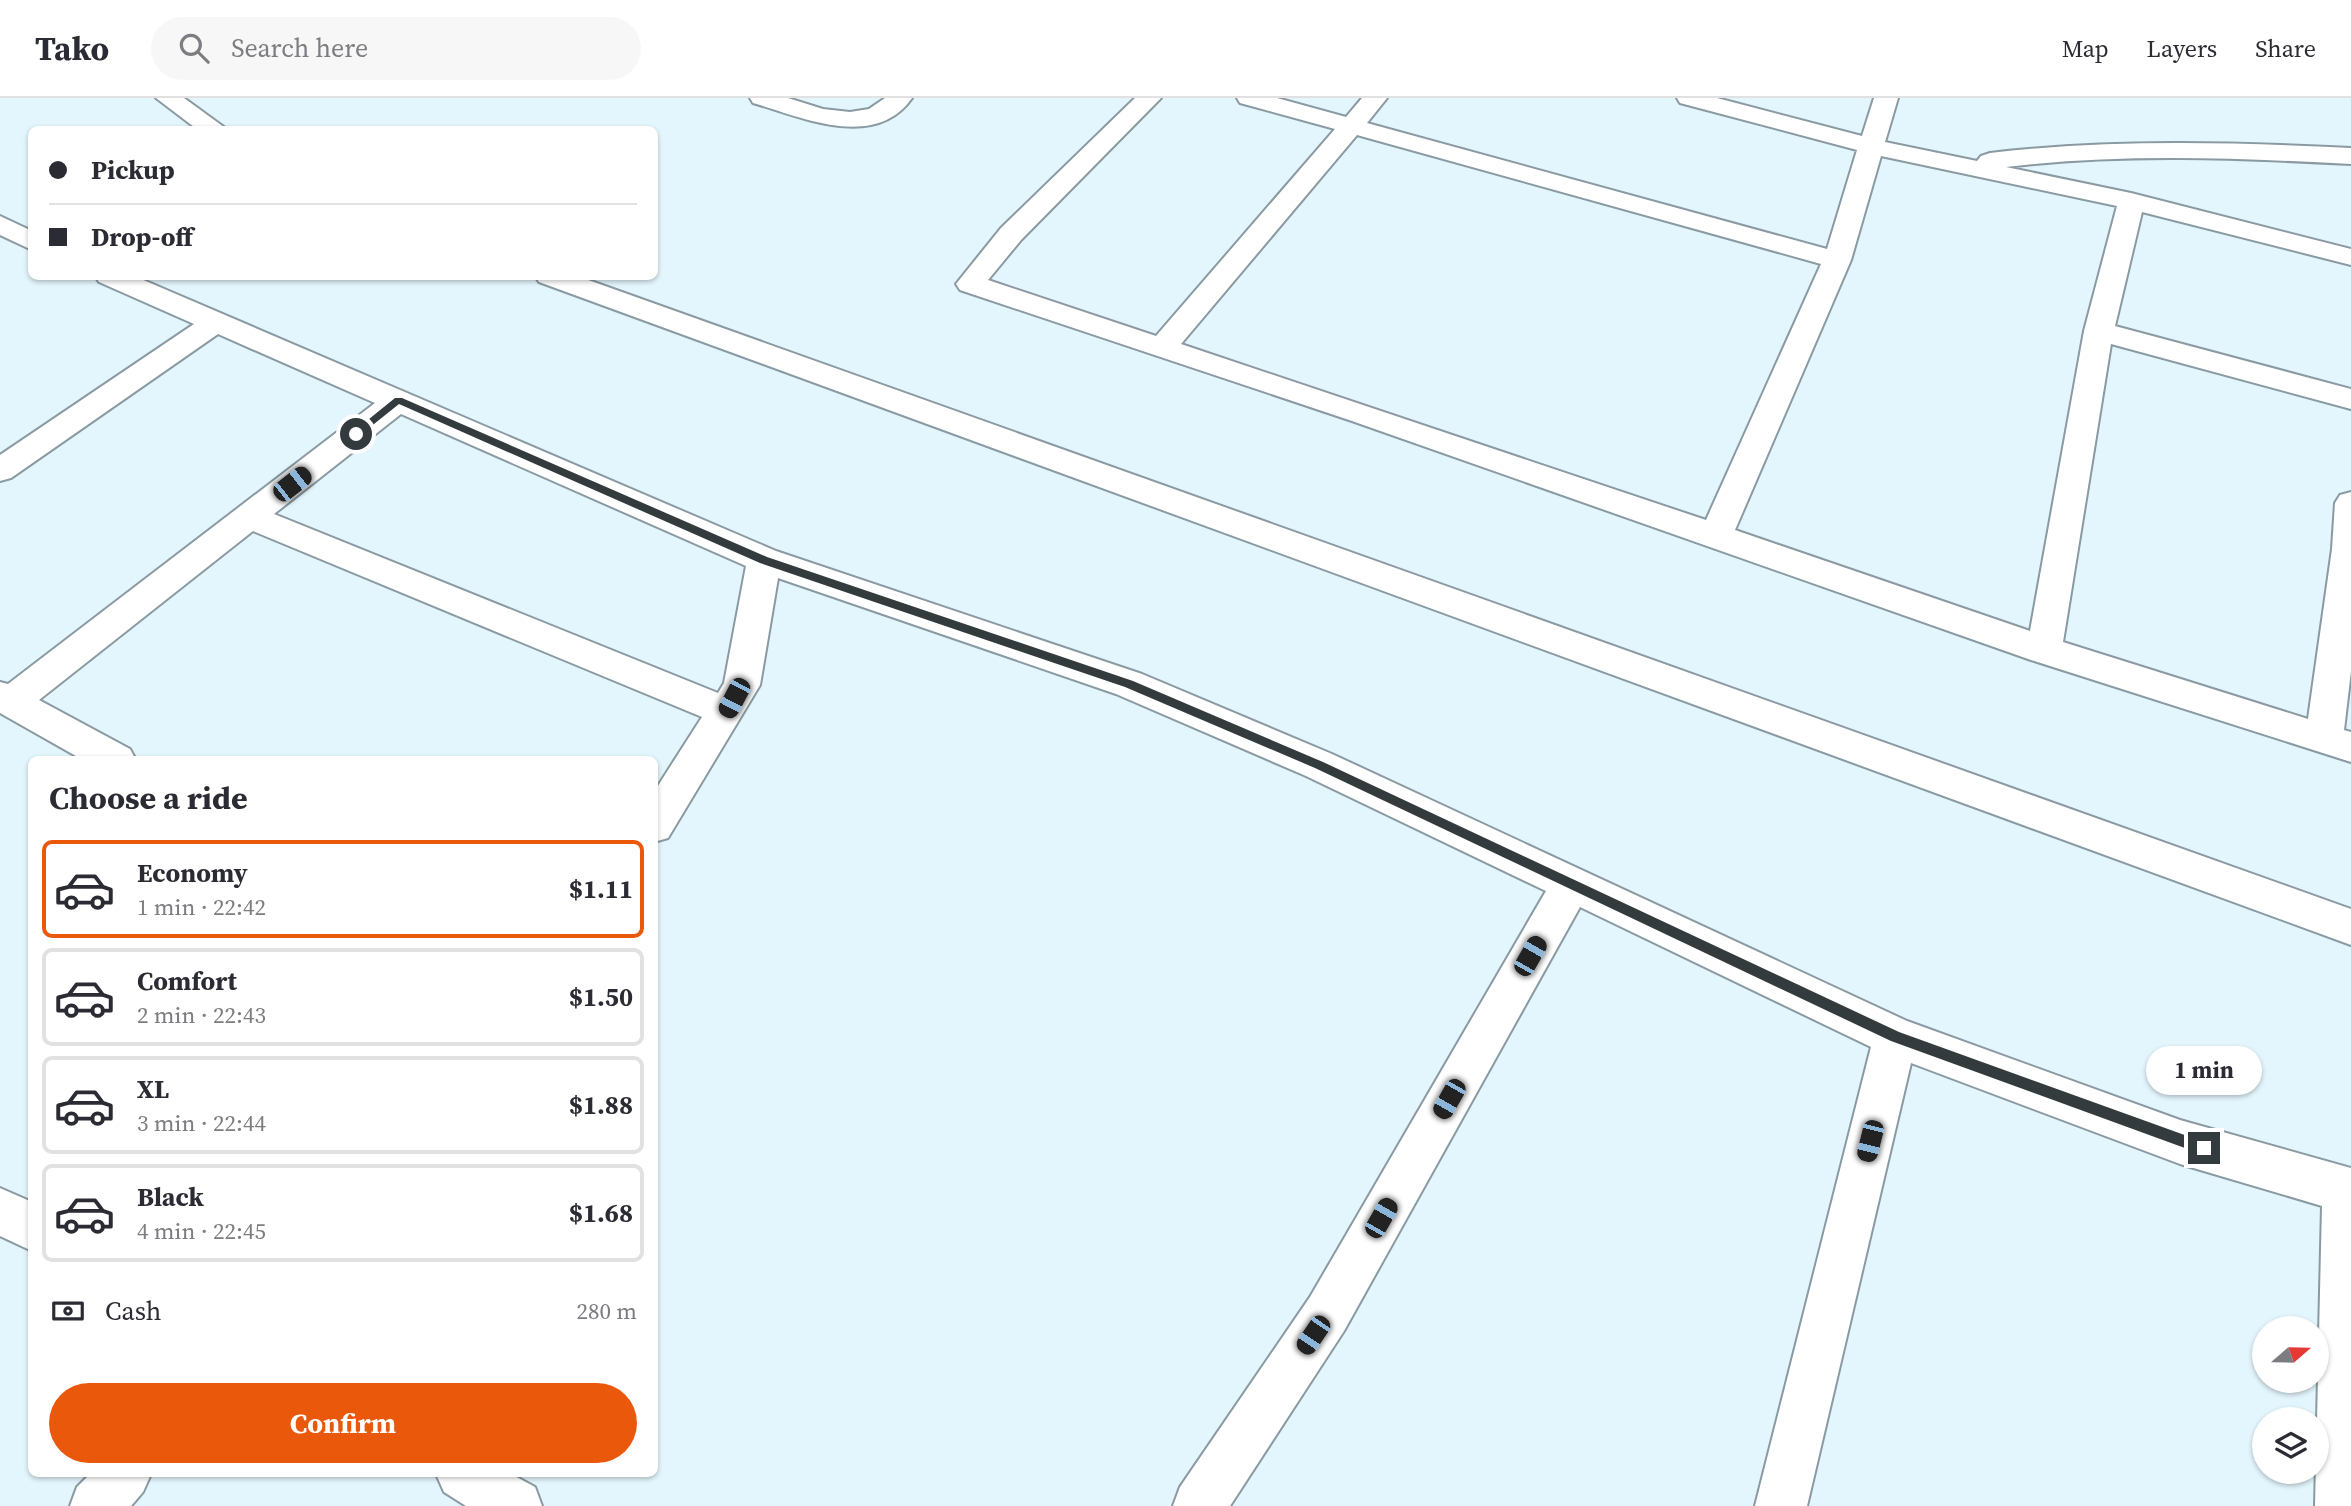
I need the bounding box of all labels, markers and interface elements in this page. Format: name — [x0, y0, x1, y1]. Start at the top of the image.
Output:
search box — [151, 17, 641, 80]
text: Tako — [35, 26, 109, 71]
icon: search — [175, 29, 213, 67]
text: Search here — [231, 30, 368, 66]
text: Map — [2062, 32, 2109, 65]
text: Layers — [2147, 32, 2217, 65]
text: Share — [2255, 32, 2316, 65]
text: Pickup — [91, 152, 175, 188]
text: Drop-off — [91, 219, 193, 255]
route start — [340, 418, 372, 450]
car — [269, 463, 316, 505]
car — [715, 675, 754, 721]
text: Choose a ride — [49, 776, 248, 820]
text: Economy — [137, 855, 248, 891]
icon: car — [53, 858, 116, 921]
text: $1.11 — [569, 871, 633, 907]
text: 1 min · 22:42 — [137, 891, 266, 923]
car — [1511, 933, 1550, 979]
text: Comfort — [137, 963, 237, 999]
icon: car — [53, 966, 116, 1029]
text: $1.50 — [569, 979, 633, 1015]
text: 2 min · 22:43 — [137, 999, 266, 1031]
callout: 1 min — [2146, 1046, 2262, 1096]
text: 1 min — [2174, 1054, 2234, 1086]
text: XL — [137, 1071, 169, 1107]
icon: car — [53, 1074, 116, 1137]
car — [1430, 1076, 1469, 1122]
text: $1.88 — [569, 1087, 633, 1123]
text: 3 min · 22:44 — [137, 1107, 266, 1139]
car — [1855, 1118, 1886, 1164]
route end — [2188, 1132, 2220, 1164]
text: Black — [137, 1179, 204, 1215]
icon: car — [53, 1182, 116, 1245]
text: $1.68 — [569, 1195, 633, 1231]
car — [1362, 1195, 1401, 1241]
text: 4 min · 22:45 — [137, 1215, 266, 1247]
icon: cash — [49, 1292, 87, 1330]
text: Cash — [105, 1293, 161, 1329]
text: 280 m — [576, 1295, 637, 1327]
car — [1293, 1312, 1334, 1358]
north arrow — [2252, 1316, 2329, 1393]
map controls — [2252, 1316, 2329, 1484]
button: Confirm — [49, 1383, 637, 1463]
button: layers — [2252, 1407, 2329, 1484]

